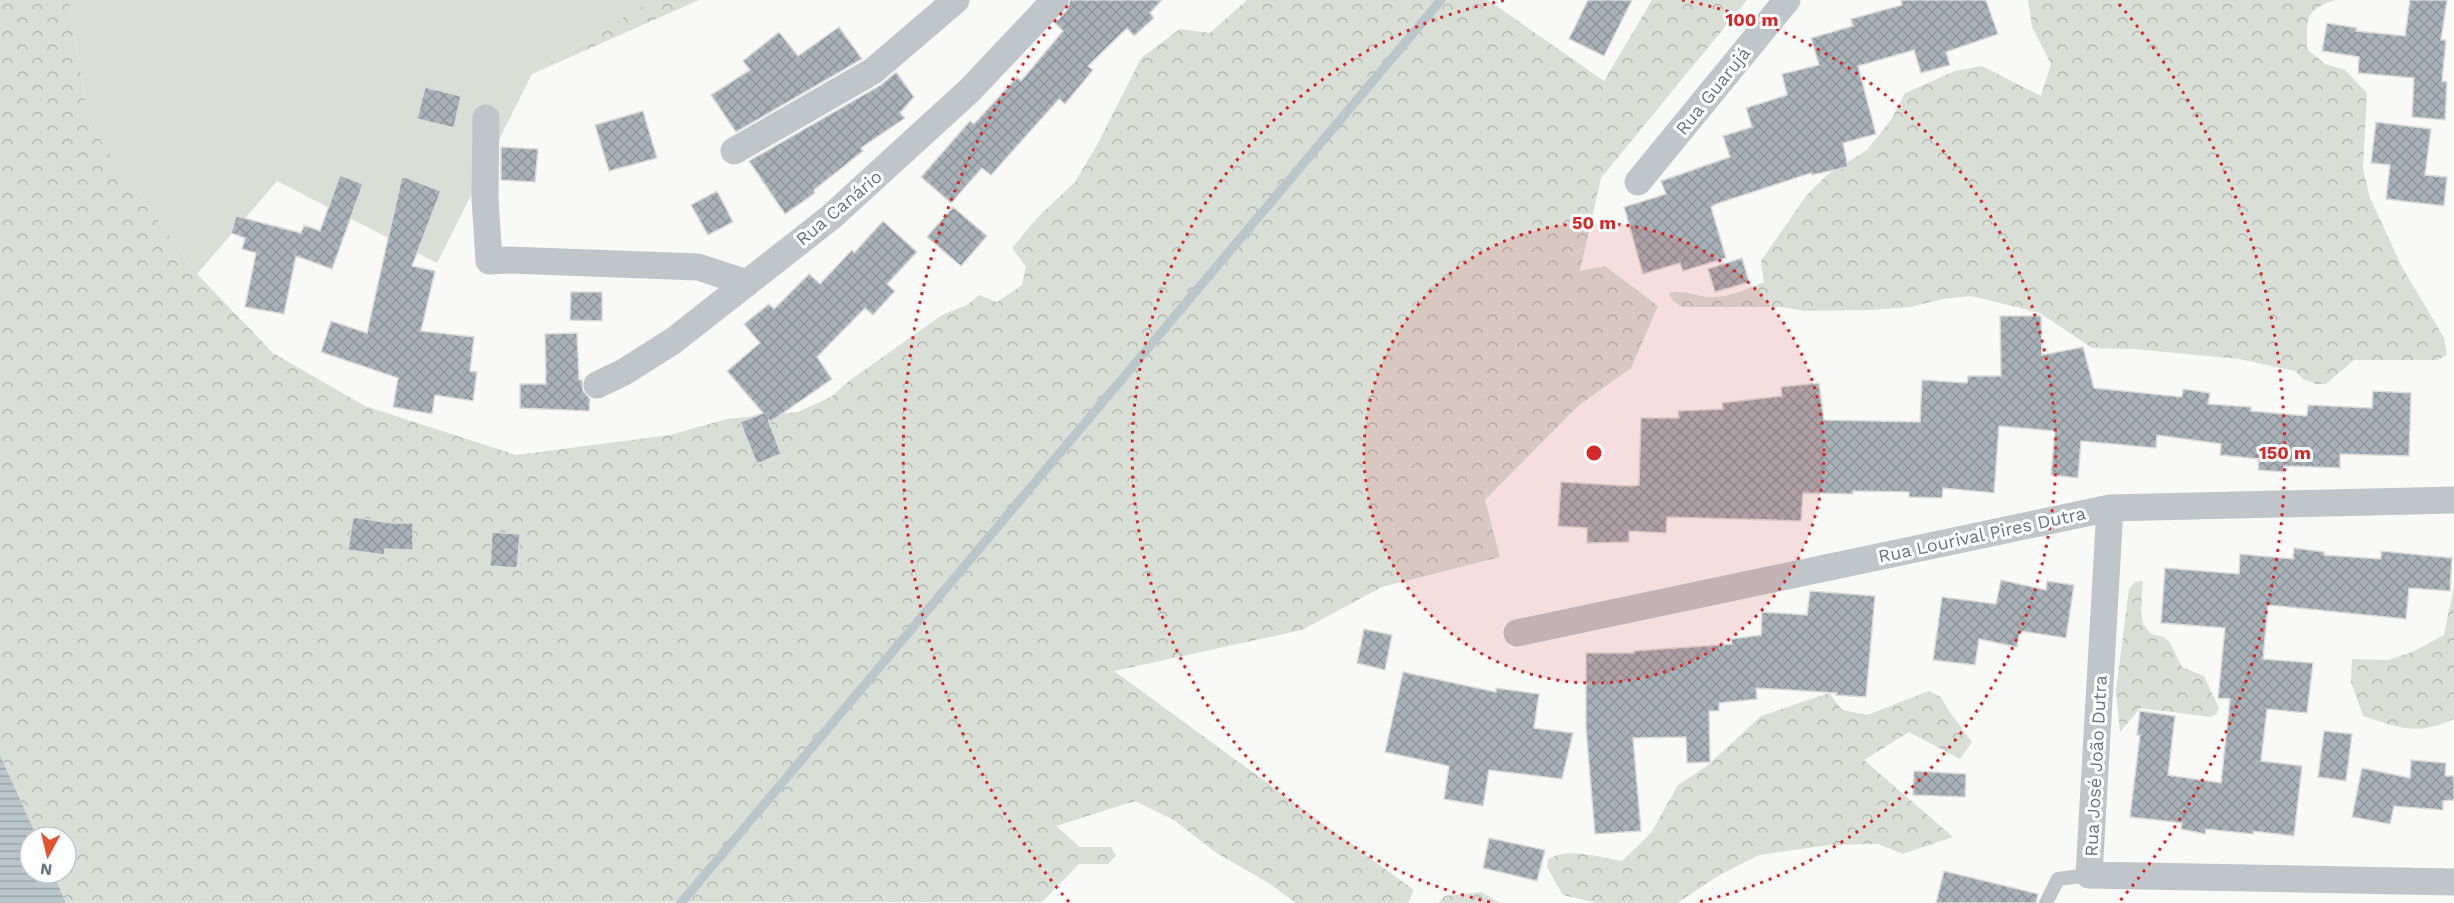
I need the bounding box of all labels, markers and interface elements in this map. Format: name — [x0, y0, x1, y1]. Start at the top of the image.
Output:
text: 100 m — [1725, 9, 1779, 30]
street label: Rua Guarujá — [1671, 43, 1754, 139]
street label: Rua Canário — [791, 166, 886, 250]
text: 50 m — [1572, 212, 1616, 233]
text: 150 m — [2259, 442, 2311, 463]
centre of rings — [1584, 443, 1604, 463]
street label: Rua Lourival Pires Dutra — [1876, 502, 2087, 567]
street label: Rua José João Dutra — [2080, 675, 2111, 857]
north arrow — [18, 825, 78, 885]
text: N — [39, 859, 53, 880]

